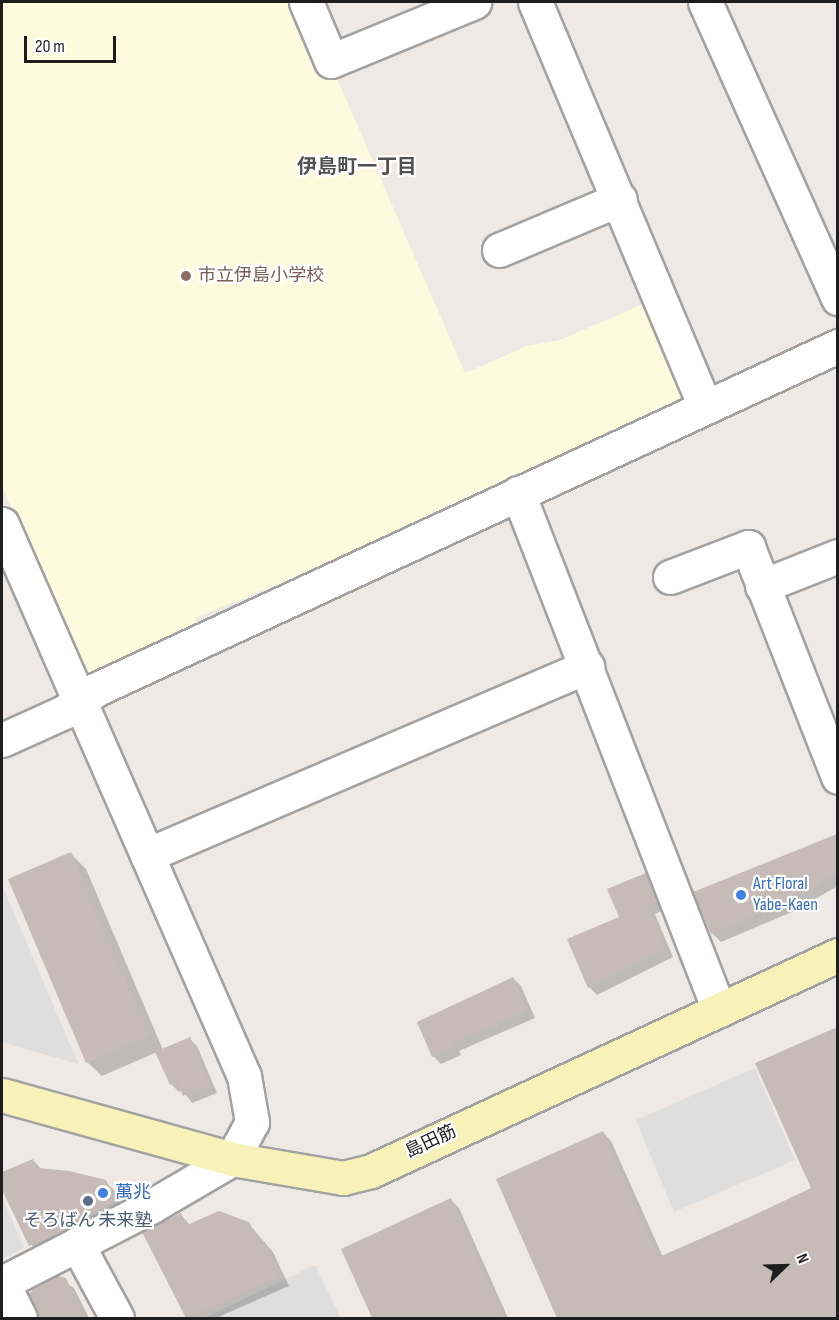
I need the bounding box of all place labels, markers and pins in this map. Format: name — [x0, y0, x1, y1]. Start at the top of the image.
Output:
place label: 市立伊島小学校 — [198, 265, 324, 287]
marker: 市立伊島小学校 — [179, 269, 193, 283]
place label: Art Floral Yabe-Kaen — [753, 874, 818, 916]
marker: Art Floral Yabe-Kaen — [734, 888, 748, 902]
place label: 萬兆 — [115, 1182, 151, 1204]
marker: 萬兆 — [96, 1186, 110, 1200]
marker: そろばん 未来塾 — [81, 1194, 95, 1208]
place label: そろばん 未来塾 — [24, 1210, 152, 1232]

